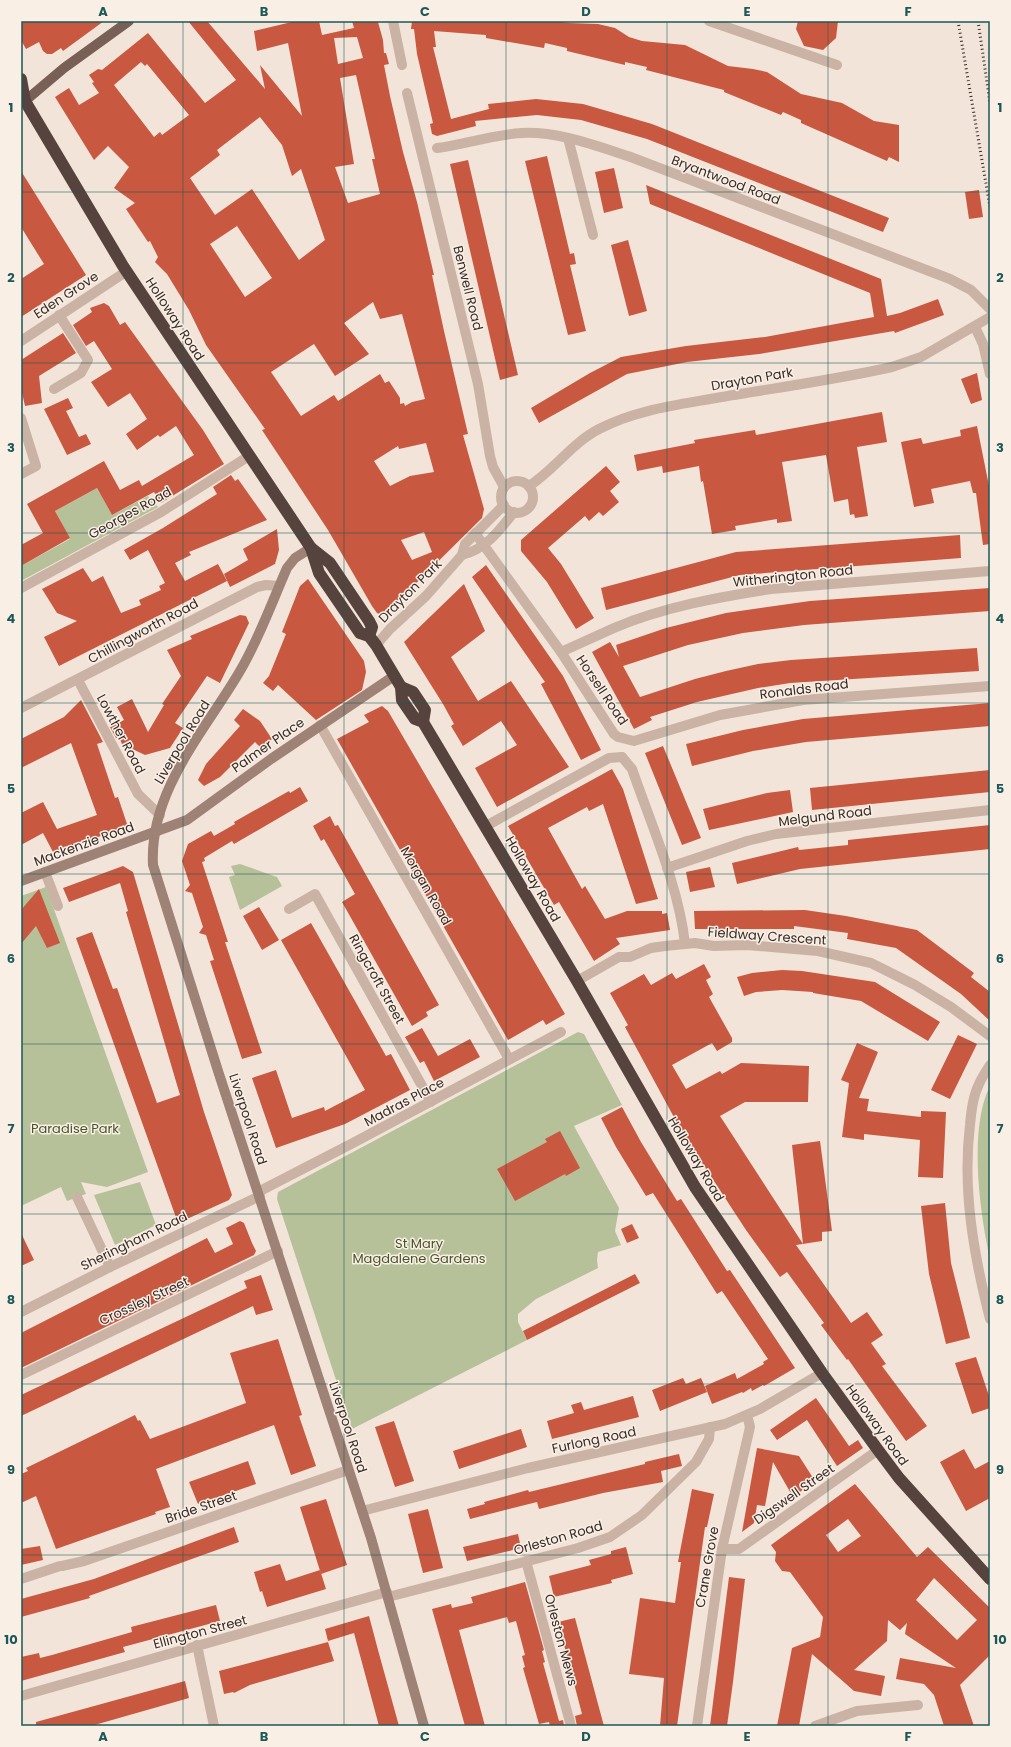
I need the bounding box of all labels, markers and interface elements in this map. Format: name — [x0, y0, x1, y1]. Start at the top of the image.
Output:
text: A — [98, 2, 108, 21]
text: B — [260, 2, 269, 21]
text: C — [420, 2, 430, 21]
text: D — [581, 2, 591, 21]
text: E — [743, 2, 751, 21]
text: F — [904, 2, 912, 21]
text: 1 — [9, 98, 13, 117]
text: 1 — [998, 98, 1002, 117]
street label: Bryantwood Road — [669, 150, 783, 210]
street label: Benwell Road — [448, 244, 488, 332]
street label: Eden Grove — [30, 267, 102, 323]
text: 2 — [7, 268, 15, 287]
text: 2 — [996, 268, 1004, 287]
street label: Holloway Road — [141, 274, 209, 364]
street label: Drayton Park — [710, 362, 795, 396]
text: 3 — [7, 438, 15, 457]
text: 3 — [996, 438, 1004, 457]
street label: Georges Road — [85, 482, 175, 544]
street label: Drayton Park — [374, 555, 446, 627]
street label: Witherington Road — [732, 560, 854, 592]
street label: Chillingworth Road — [84, 594, 202, 668]
text: 4 — [7, 609, 16, 628]
text: 4 — [996, 609, 1005, 628]
street label: Horsell Road — [572, 651, 632, 729]
street label: Ronalds Road — [758, 674, 850, 704]
street label: Lowther Road — [92, 691, 150, 777]
street label: Liverpool Road — [149, 696, 215, 788]
street label: Palmer Place — [228, 713, 308, 777]
text: 5 — [7, 779, 15, 798]
text: 5 — [996, 779, 1004, 798]
street label: Melgund Road — [777, 801, 873, 831]
street label: Mackenzie Road — [31, 817, 137, 871]
street label: Holloway Road — [501, 833, 565, 925]
street label: Morgan Road — [396, 843, 456, 929]
street label: Fieldway Crescent — [707, 922, 827, 950]
street label: Ringcroft Street — [344, 931, 410, 1027]
text: 6 — [7, 949, 15, 968]
text: 6 — [996, 949, 1004, 968]
street label: Liverpool Road — [224, 1071, 272, 1167]
street label: Madras Place — [361, 1073, 447, 1131]
street label: Holloway Road — [663, 1113, 729, 1205]
text: 7 — [8, 1119, 15, 1138]
park label: Paradise Park — [31, 1119, 119, 1138]
text: 7 — [997, 1119, 1004, 1138]
street label: Sheringham Road — [77, 1207, 191, 1275]
park label: St Mary Magdalene Gardens — [352, 1234, 486, 1268]
street label: Crossley Street — [96, 1272, 192, 1330]
text: 8 — [7, 1290, 15, 1309]
text: 8 — [996, 1290, 1004, 1309]
street label: Liverpool Road — [324, 1379, 372, 1475]
street label: Holloway Road — [841, 1381, 913, 1469]
street label: Furlong Road — [550, 1422, 638, 1458]
street label: Digswell Street — [750, 1459, 838, 1529]
text: 9 — [7, 1460, 15, 1479]
text: 9 — [996, 1460, 1004, 1479]
street label: Bride Street — [163, 1486, 240, 1528]
street label: Orleston Road — [511, 1516, 605, 1560]
street label: Crane Grove — [691, 1525, 723, 1609]
street label: Orleston Mews — [540, 1592, 582, 1688]
street label: Ellington Street — [151, 1610, 249, 1654]
text: 10 — [4, 1630, 18, 1649]
text: 10 — [993, 1630, 1007, 1649]
text: A — [98, 1727, 108, 1746]
text: B — [260, 1727, 269, 1746]
text: C — [420, 1727, 430, 1746]
text: D — [581, 1727, 591, 1746]
text: E — [743, 1727, 751, 1746]
text: F — [904, 1727, 912, 1746]

